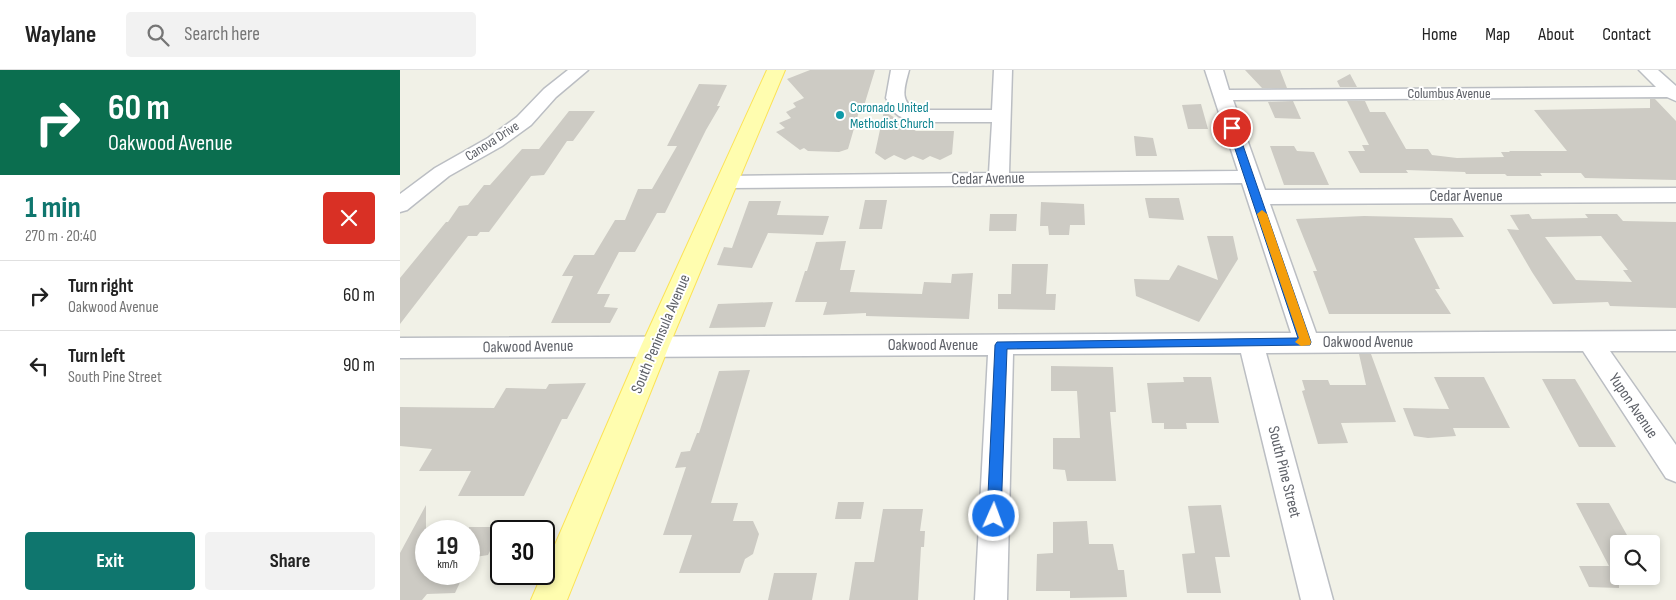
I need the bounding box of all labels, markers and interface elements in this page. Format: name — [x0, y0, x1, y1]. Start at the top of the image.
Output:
search box — [126, 12, 476, 57]
text: Waylane — [25, 20, 96, 49]
icon: search — [144, 21, 172, 49]
text: Search here — [184, 23, 260, 46]
text: Home — [1422, 24, 1457, 45]
text: Map — [1485, 24, 1510, 45]
text: About — [1538, 24, 1574, 45]
text: Contact — [1602, 24, 1651, 45]
street label: Columbus Avenue — [1407, 85, 1491, 102]
text: 60 m — [108, 87, 170, 130]
icon: right — [25, 90, 90, 155]
place label: Coronado United Methodist Church — [850, 99, 934, 132]
pin — [1211, 107, 1253, 149]
marker: Coronado United Methodist Church — [834, 109, 846, 121]
icon: arrive — [1218, 114, 1246, 142]
street label: Canova Drive — [462, 117, 522, 165]
text: Oakwood Avenue — [108, 130, 233, 157]
street label: Cedar Avenue — [951, 169, 1025, 189]
street label: Cedar Avenue — [1429, 187, 1503, 206]
text: 1 min — [25, 190, 81, 226]
button: close — [323, 192, 375, 244]
text: 270 m · 20:40 — [25, 227, 97, 246]
street label: South Peninsula Avenue — [627, 272, 695, 396]
text: Turn right — [68, 275, 133, 298]
icon: right — [25, 282, 53, 310]
text: 60 m — [343, 284, 375, 307]
text: Oakwood Avenue — [68, 298, 159, 317]
street label: Oakwood Avenue — [1323, 333, 1413, 352]
street label: Oakwood Avenue — [888, 336, 978, 355]
street label: Oakwood Avenue — [483, 337, 573, 357]
text: Turn left — [68, 345, 125, 368]
icon: left — [25, 352, 53, 380]
text: 90 m — [343, 354, 375, 377]
text: South Pine Street — [68, 368, 162, 387]
street label: Yupon Avenue — [1604, 370, 1662, 442]
street label: South Pine Street — [1263, 424, 1305, 520]
position arrow — [967, 489, 1019, 541]
speed limit sign: 30 — [490, 520, 555, 585]
text: 19 — [437, 531, 458, 562]
button: Exit — [25, 532, 195, 590]
button: Share — [205, 532, 375, 590]
map controls — [1610, 535, 1660, 585]
button: search — [1610, 535, 1660, 585]
text: km/h — [437, 557, 458, 572]

